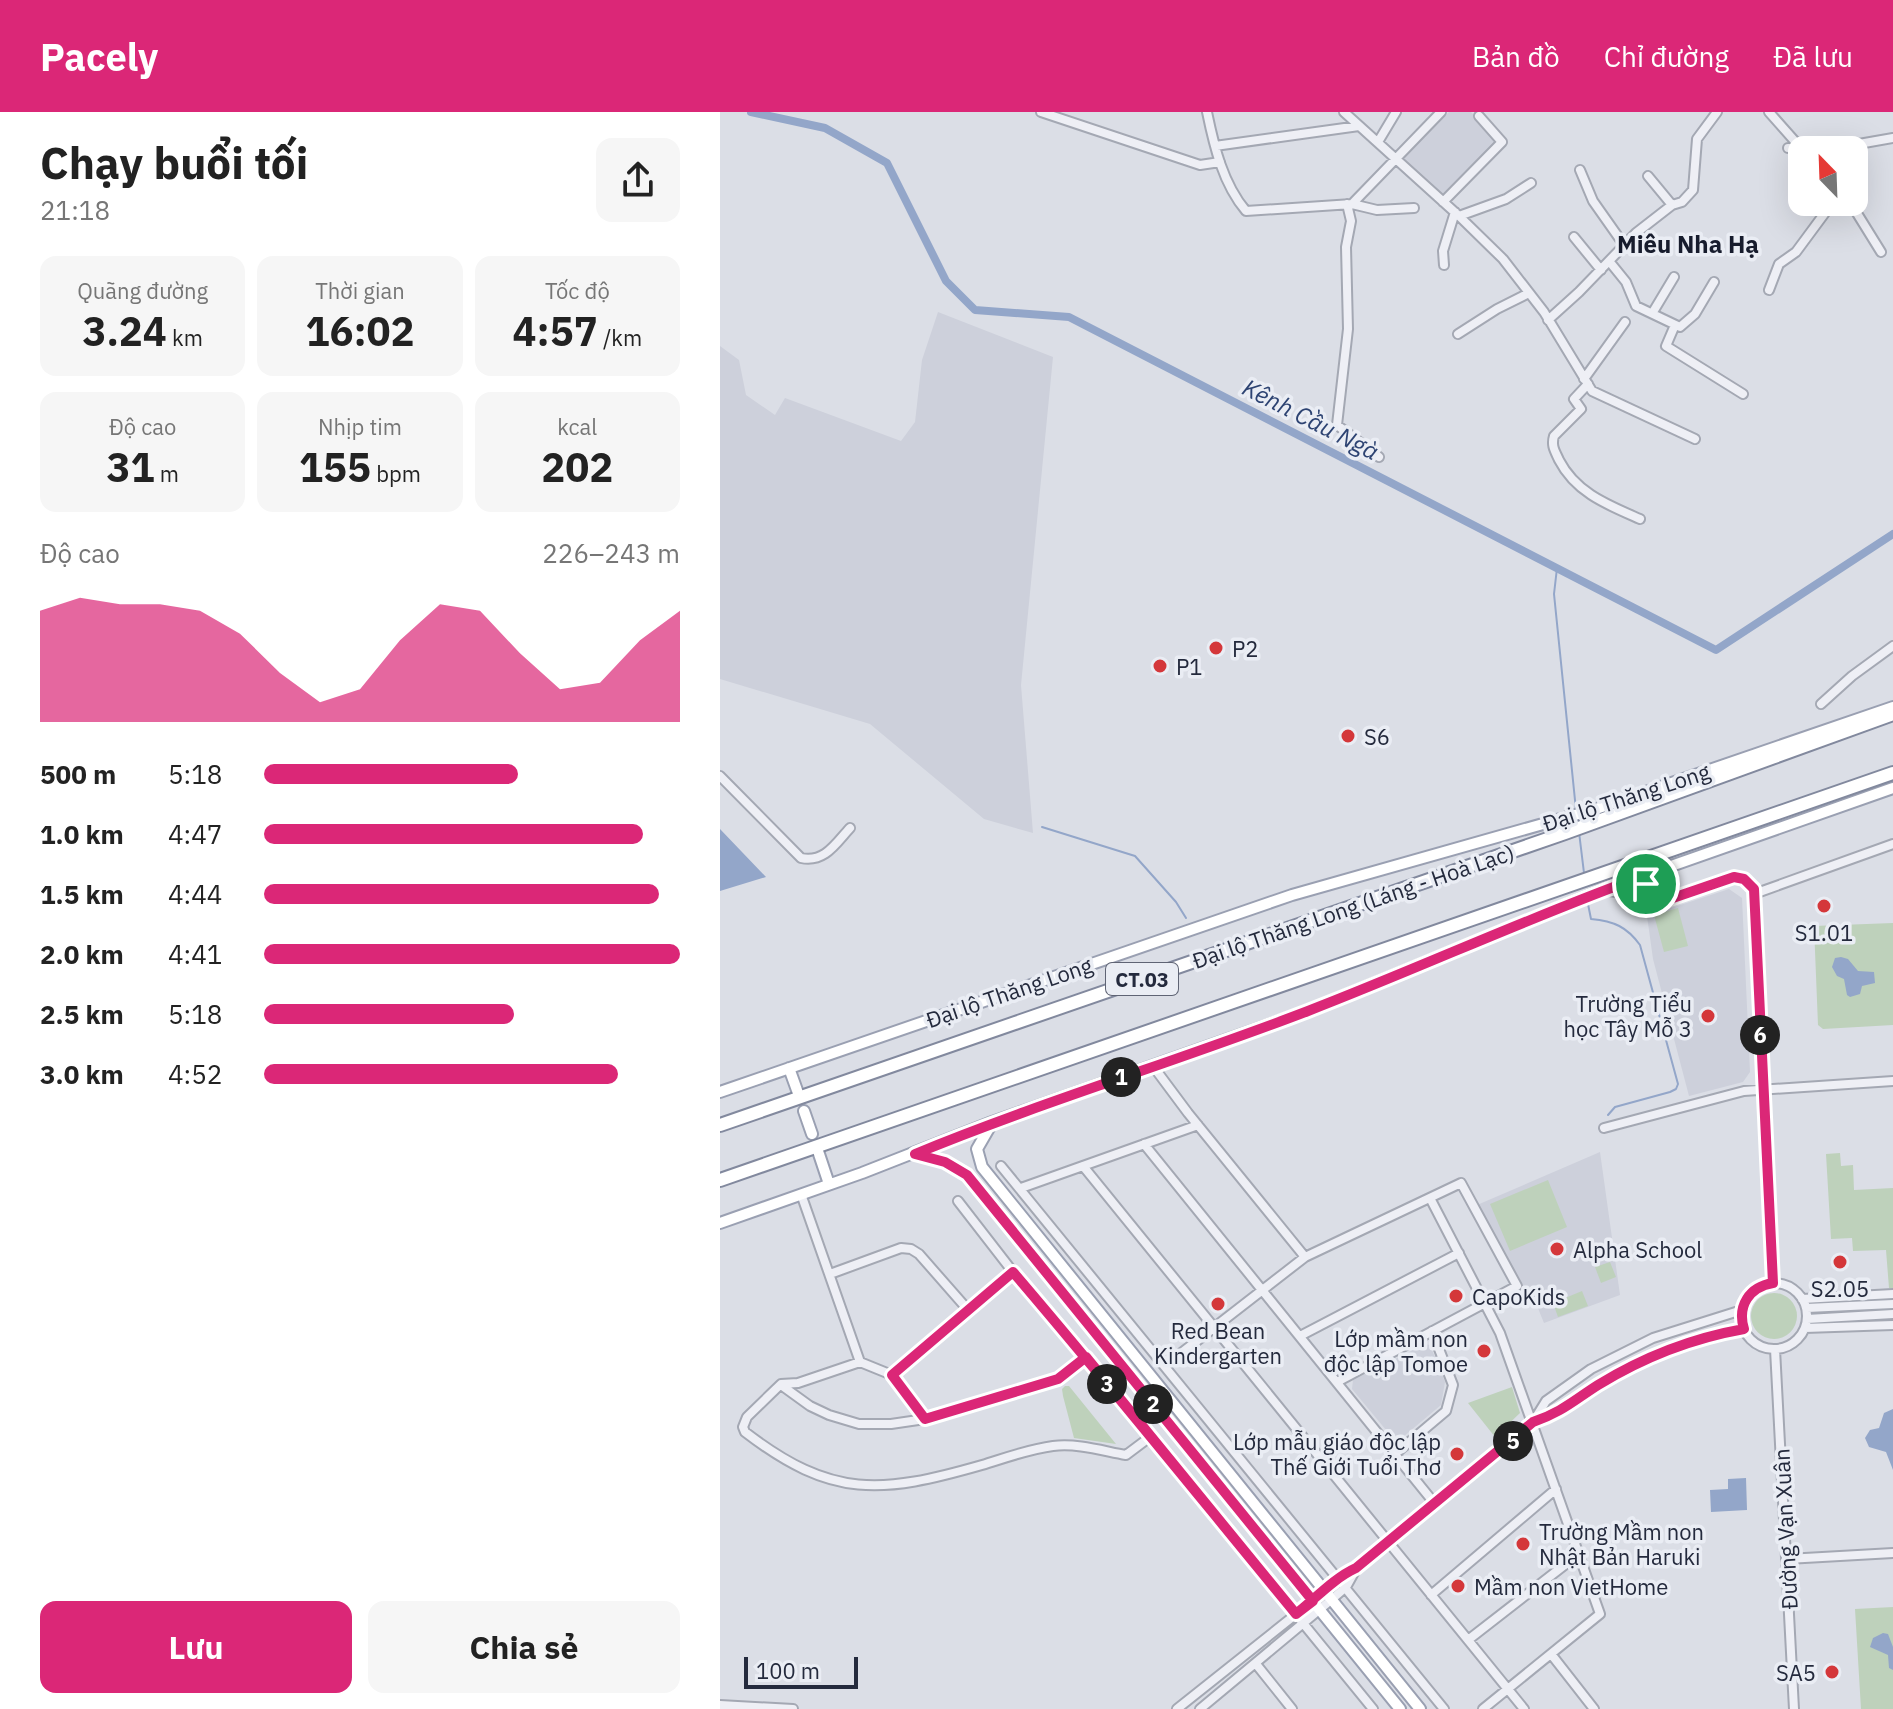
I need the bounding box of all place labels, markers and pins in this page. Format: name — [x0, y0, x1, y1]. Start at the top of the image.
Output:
place label: P2 — [1232, 634, 1259, 663]
marker: P2 — [1207, 639, 1225, 657]
place label: P1 — [1176, 652, 1203, 681]
marker: P1 — [1151, 657, 1169, 675]
place label: S6 — [1364, 722, 1390, 751]
marker: S6 — [1339, 727, 1357, 745]
pin — [1612, 850, 1680, 918]
marker: S1.01 — [1815, 897, 1833, 915]
place label: S1.01 — [1795, 918, 1853, 947]
place label: Trường Tiểu học Tây Mỗ 3 — [1563, 989, 1692, 1043]
marker: Trường Tiểu học Tây Mỗ 3 — [1699, 1007, 1717, 1025]
pin: 6 — [1740, 1015, 1780, 1055]
pin: 1 — [1101, 1057, 1141, 1097]
place label: Alpha School — [1573, 1235, 1702, 1264]
marker: Alpha School — [1548, 1240, 1566, 1258]
marker: S2.05 — [1831, 1253, 1849, 1271]
place label: S2.05 — [1811, 1274, 1869, 1303]
place label: CapoKids — [1472, 1282, 1565, 1311]
marker: CapoKids — [1447, 1287, 1465, 1305]
marker: Red Bean Kindergarten — [1209, 1295, 1227, 1313]
place label: Red Bean Kindergarten — [1154, 1316, 1282, 1370]
place label: Lớp mầm non độc lập Tomoe — [1324, 1324, 1468, 1378]
marker: Lớp mầm non độc lập Tomoe — [1475, 1342, 1493, 1360]
pin: 3 — [1087, 1364, 1127, 1404]
pin: 2 — [1133, 1384, 1173, 1424]
pin: 5 — [1493, 1421, 1533, 1461]
place label: Lớp mẫu giáo độc lập Thế Giới Tuổi Thơ — [1233, 1427, 1441, 1481]
marker: Lớp mẫu giáo độc lập Thế Giới Tuổi Thơ — [1448, 1445, 1466, 1463]
place label: Trường Mầm non Nhật Bản Haruki — [1539, 1517, 1704, 1571]
marker: Trường Mầm non Nhật Bản Haruki — [1514, 1535, 1532, 1553]
place label: Mầm non VietHome — [1474, 1572, 1668, 1601]
marker: Mầm non VietHome — [1449, 1577, 1467, 1595]
place label: SA5 — [1776, 1658, 1816, 1687]
marker: SA5 — [1823, 1663, 1841, 1681]

